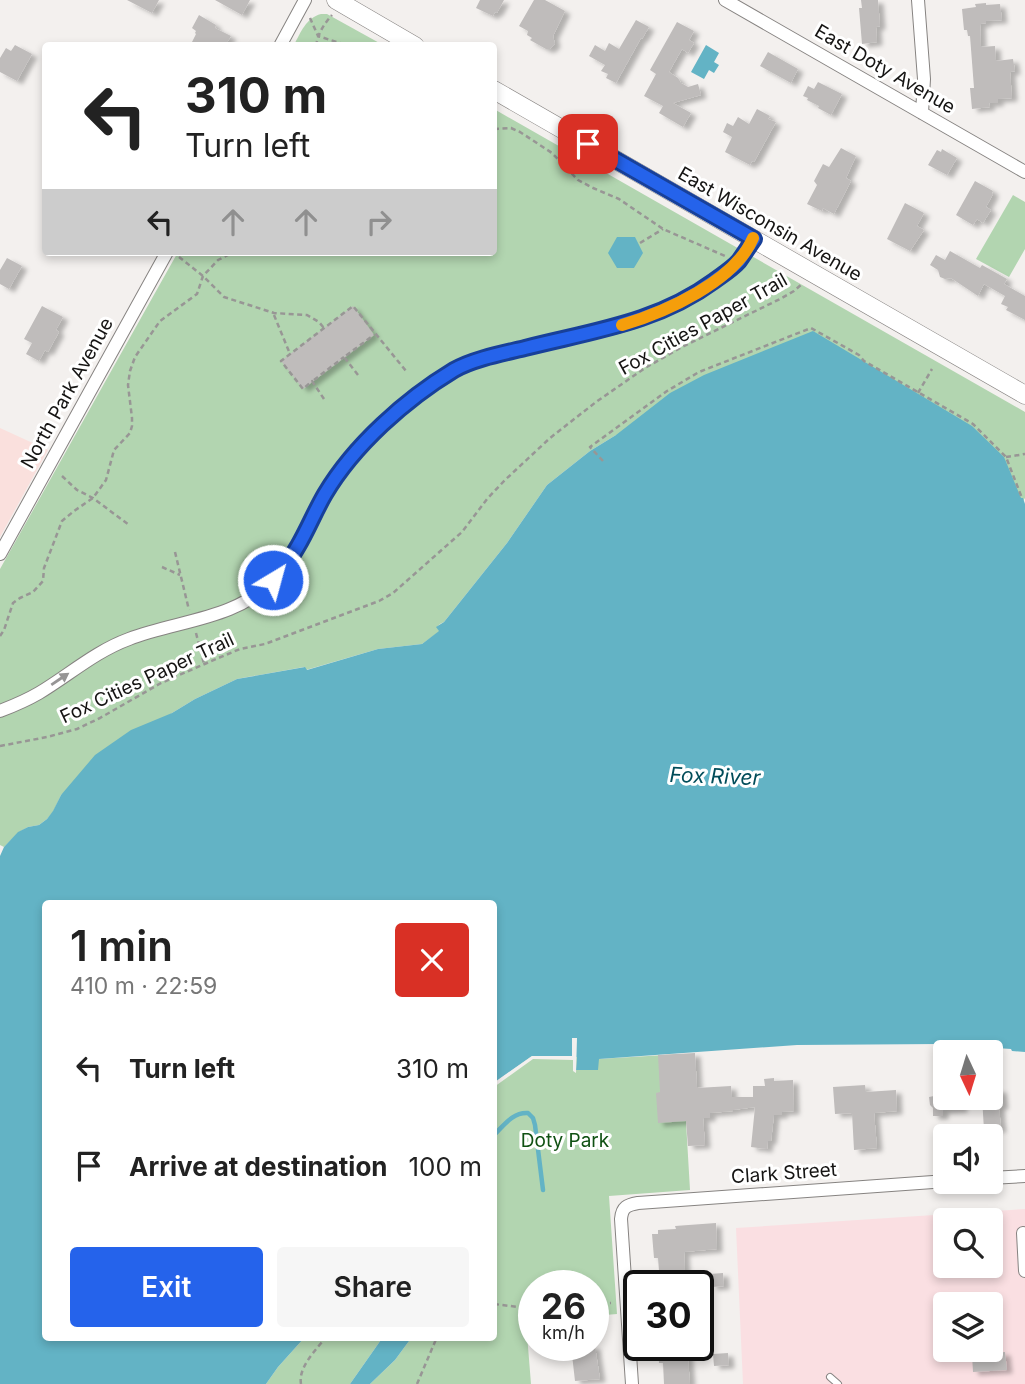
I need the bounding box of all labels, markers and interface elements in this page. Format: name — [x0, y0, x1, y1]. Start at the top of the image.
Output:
street label: East Doty Avenue — [811, 20, 959, 118]
text: 310 m — [185, 66, 327, 125]
icon: left — [70, 70, 161, 161]
pin — [558, 114, 618, 174]
icon: arrive — [569, 125, 607, 163]
text: Turn left — [185, 126, 310, 165]
street label: East Wisconsin Avenue — [674, 162, 866, 286]
icon: left — [141, 203, 179, 241]
icon: ahead — [214, 203, 252, 241]
icon: ahead — [287, 203, 325, 241]
icon: right — [360, 203, 398, 241]
street label: Fox Cities Paper Trail — [615, 268, 791, 380]
street label: North Park Avenue — [16, 314, 118, 472]
position arrow — [236, 543, 310, 617]
street label: Fox Cities Paper Trail — [56, 628, 238, 728]
one-way arrow — [51, 672, 69, 686]
water label: Fox River — [669, 762, 762, 790]
text: 1 min — [70, 920, 173, 971]
button: close — [395, 923, 469, 997]
text: 410 m · 22:59 — [70, 972, 217, 1000]
north arrow — [933, 1040, 1003, 1110]
map controls — [933, 1040, 1003, 1362]
icon: left — [70, 1049, 108, 1087]
text: Turn left — [129, 1053, 235, 1084]
text: 310 m — [396, 1053, 469, 1084]
button: sound — [933, 1124, 1003, 1194]
park label: Doty Park — [521, 1129, 610, 1152]
icon: arrive — [70, 1147, 108, 1185]
text: Arrive at destination — [129, 1151, 388, 1182]
text: 100 m — [409, 1151, 482, 1182]
street label: Clark Street — [730, 1158, 838, 1188]
button: search — [933, 1208, 1003, 1278]
button: Exit — [70, 1247, 263, 1327]
button: Share — [277, 1247, 469, 1327]
speed limit sign: 30 — [623, 1270, 714, 1361]
text: 26 — [541, 1285, 586, 1327]
button: layers — [933, 1292, 1003, 1362]
text: km/h — [542, 1322, 585, 1343]

